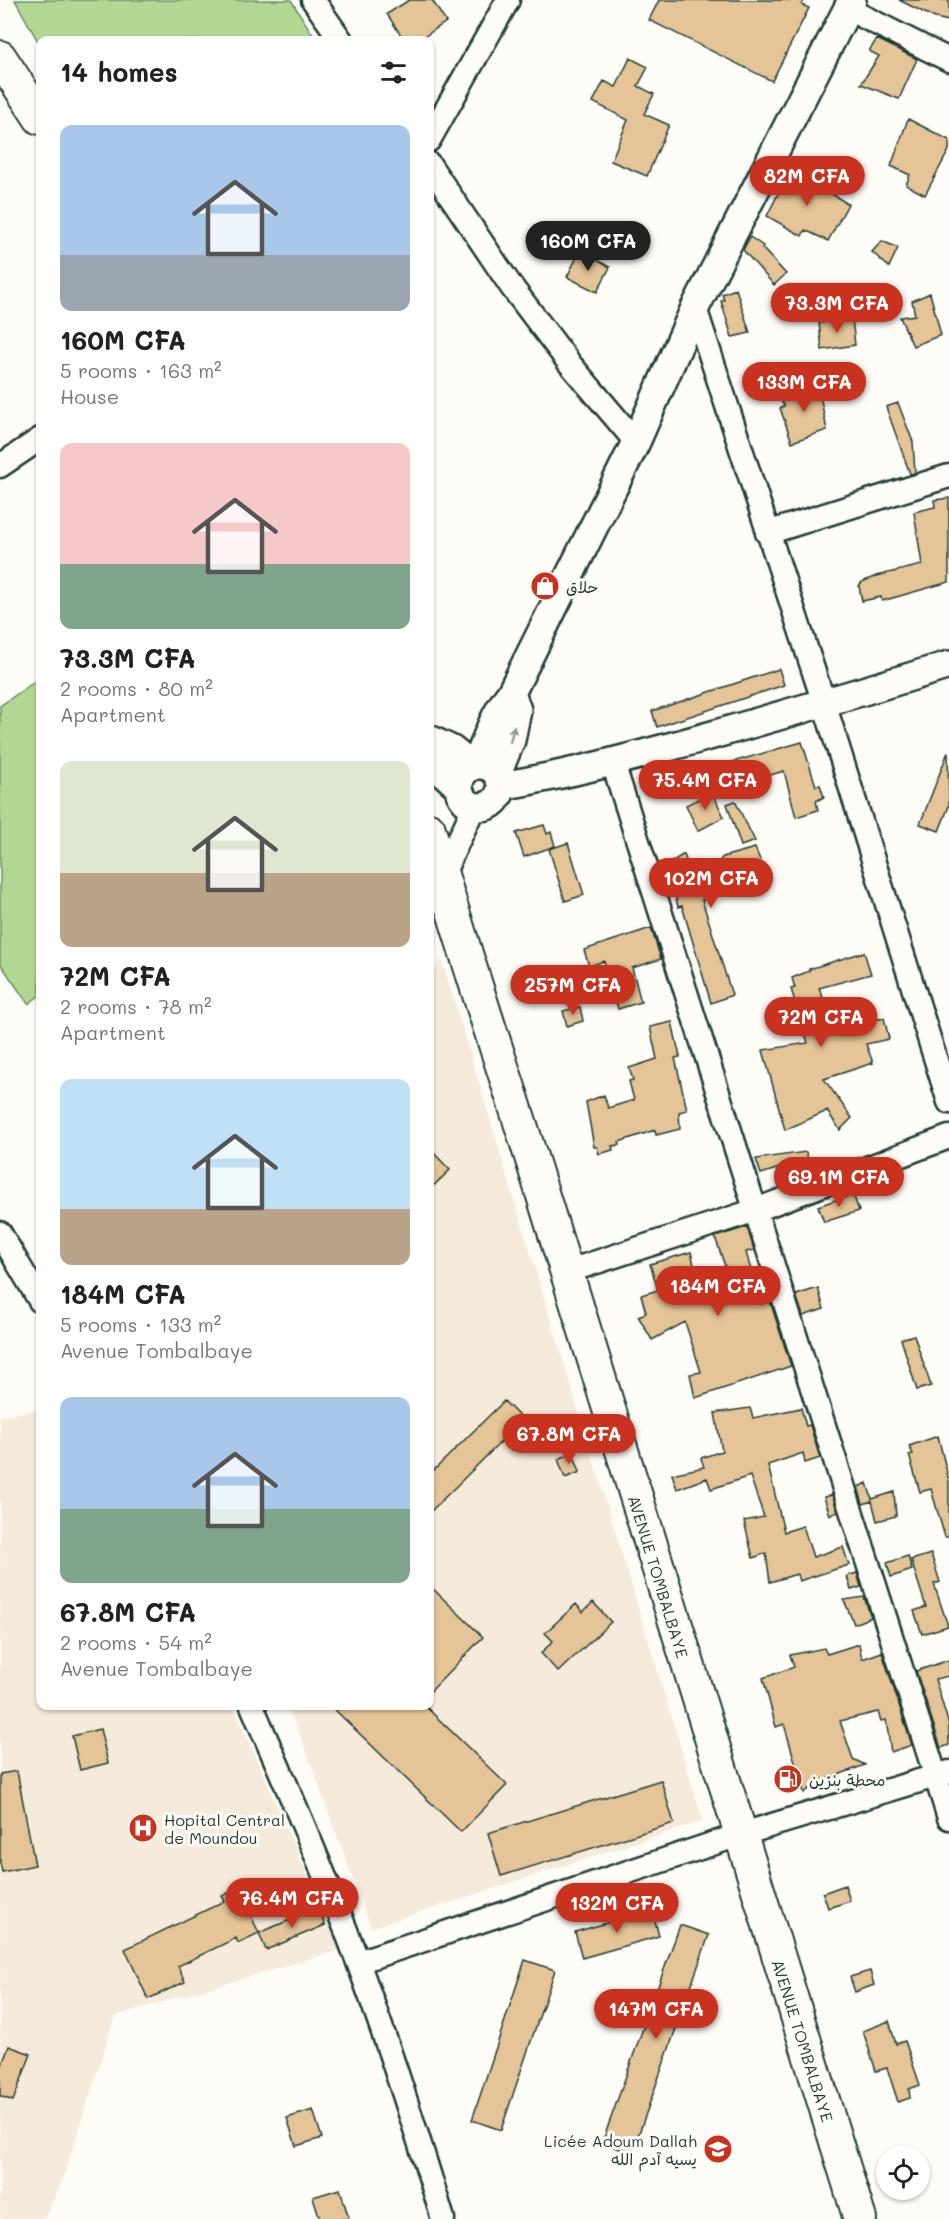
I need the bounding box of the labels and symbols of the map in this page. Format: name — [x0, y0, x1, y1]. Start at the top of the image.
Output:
pin: 82M CFA — [752, 156, 862, 207]
pin: 160M CFA — [526, 221, 650, 272]
pin: 73.3M CFA — [768, 283, 906, 334]
pin: 133M CFA — [742, 362, 866, 413]
shop icon: حلاق — [529, 570, 561, 602]
place label: حلاق — [566, 576, 598, 597]
one-way arrow — [507, 725, 517, 743]
pin: 75.4M CFA — [636, 760, 774, 811]
pin: 102M CFA — [649, 858, 773, 909]
pin: 257M CFA — [511, 965, 635, 1016]
pin: 72M CFA — [766, 997, 876, 1048]
pin: 69.1M CFA — [770, 1157, 908, 1208]
pin: 184M CFA — [656, 1266, 780, 1317]
pin: 67.8M CFA — [500, 1414, 638, 1465]
street label: AVENUE TOMBALBAYE — [624, 1492, 694, 1660]
fuel station icon: محطة بنزين — [772, 1763, 804, 1795]
place label: محطة بنزين — [809, 1769, 885, 1790]
place label: Hopital Central de Moundou — [164, 1809, 285, 1848]
hospital icon: Hopital Central de Moundou — [127, 1812, 159, 1844]
pin: 76.4M CFA — [223, 1878, 361, 1929]
pin: 132M CFA — [555, 1883, 679, 1934]
street label: AVENUE TOMBALBAYE — [768, 1956, 839, 2124]
pin: 147M CFA — [594, 1989, 718, 2040]
place label: Licée Adoum Dallah يسيه آدم الله — [544, 2130, 697, 2172]
school or university icon: Licée Adoum Dallah يسيه آدم الله — [702, 2133, 734, 2165]

